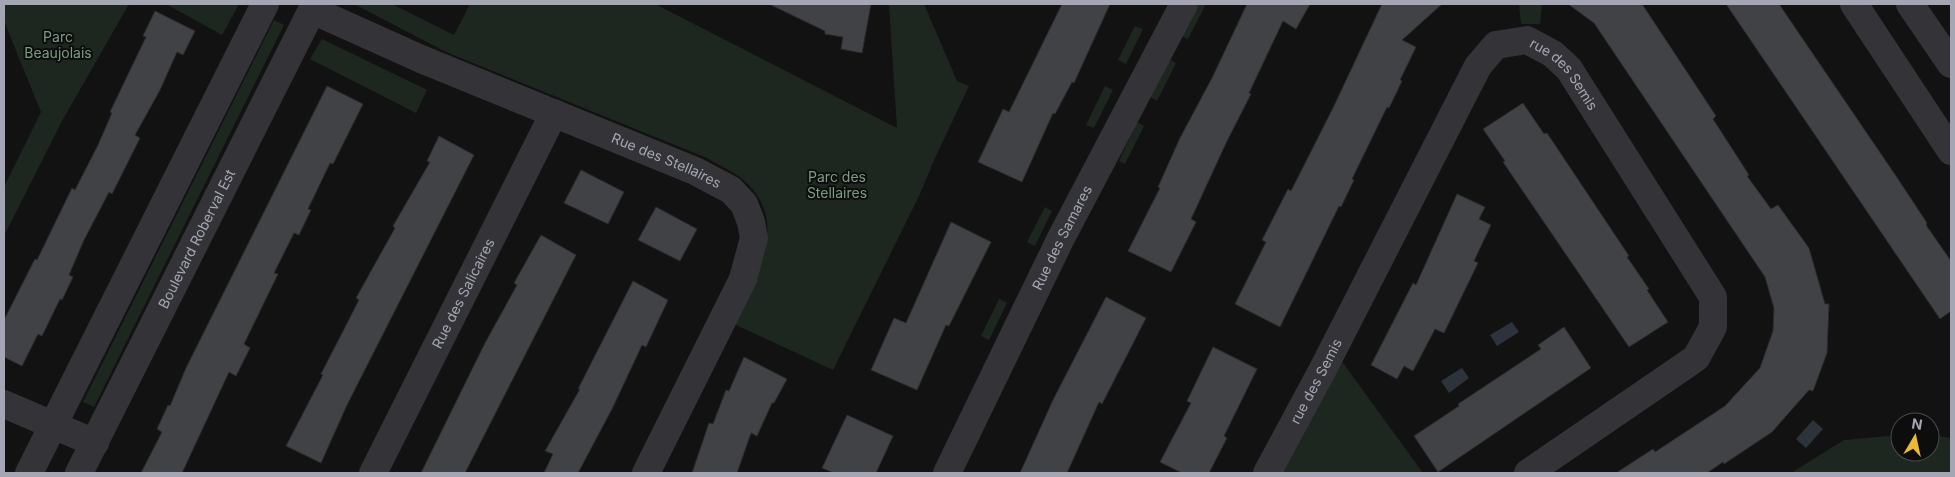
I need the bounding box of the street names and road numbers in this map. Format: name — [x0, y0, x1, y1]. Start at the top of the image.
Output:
street label: rue des Semis — [1527, 34, 1602, 113]
street label: Rue des Stellaires — [609, 129, 724, 191]
street label: Boulevard Roberval Est — [154, 166, 239, 311]
street label: Rue des Samares — [1028, 182, 1095, 293]
street label: Rue des Salicaires — [428, 235, 498, 351]
street label: rue des Semis — [1286, 336, 1345, 427]

